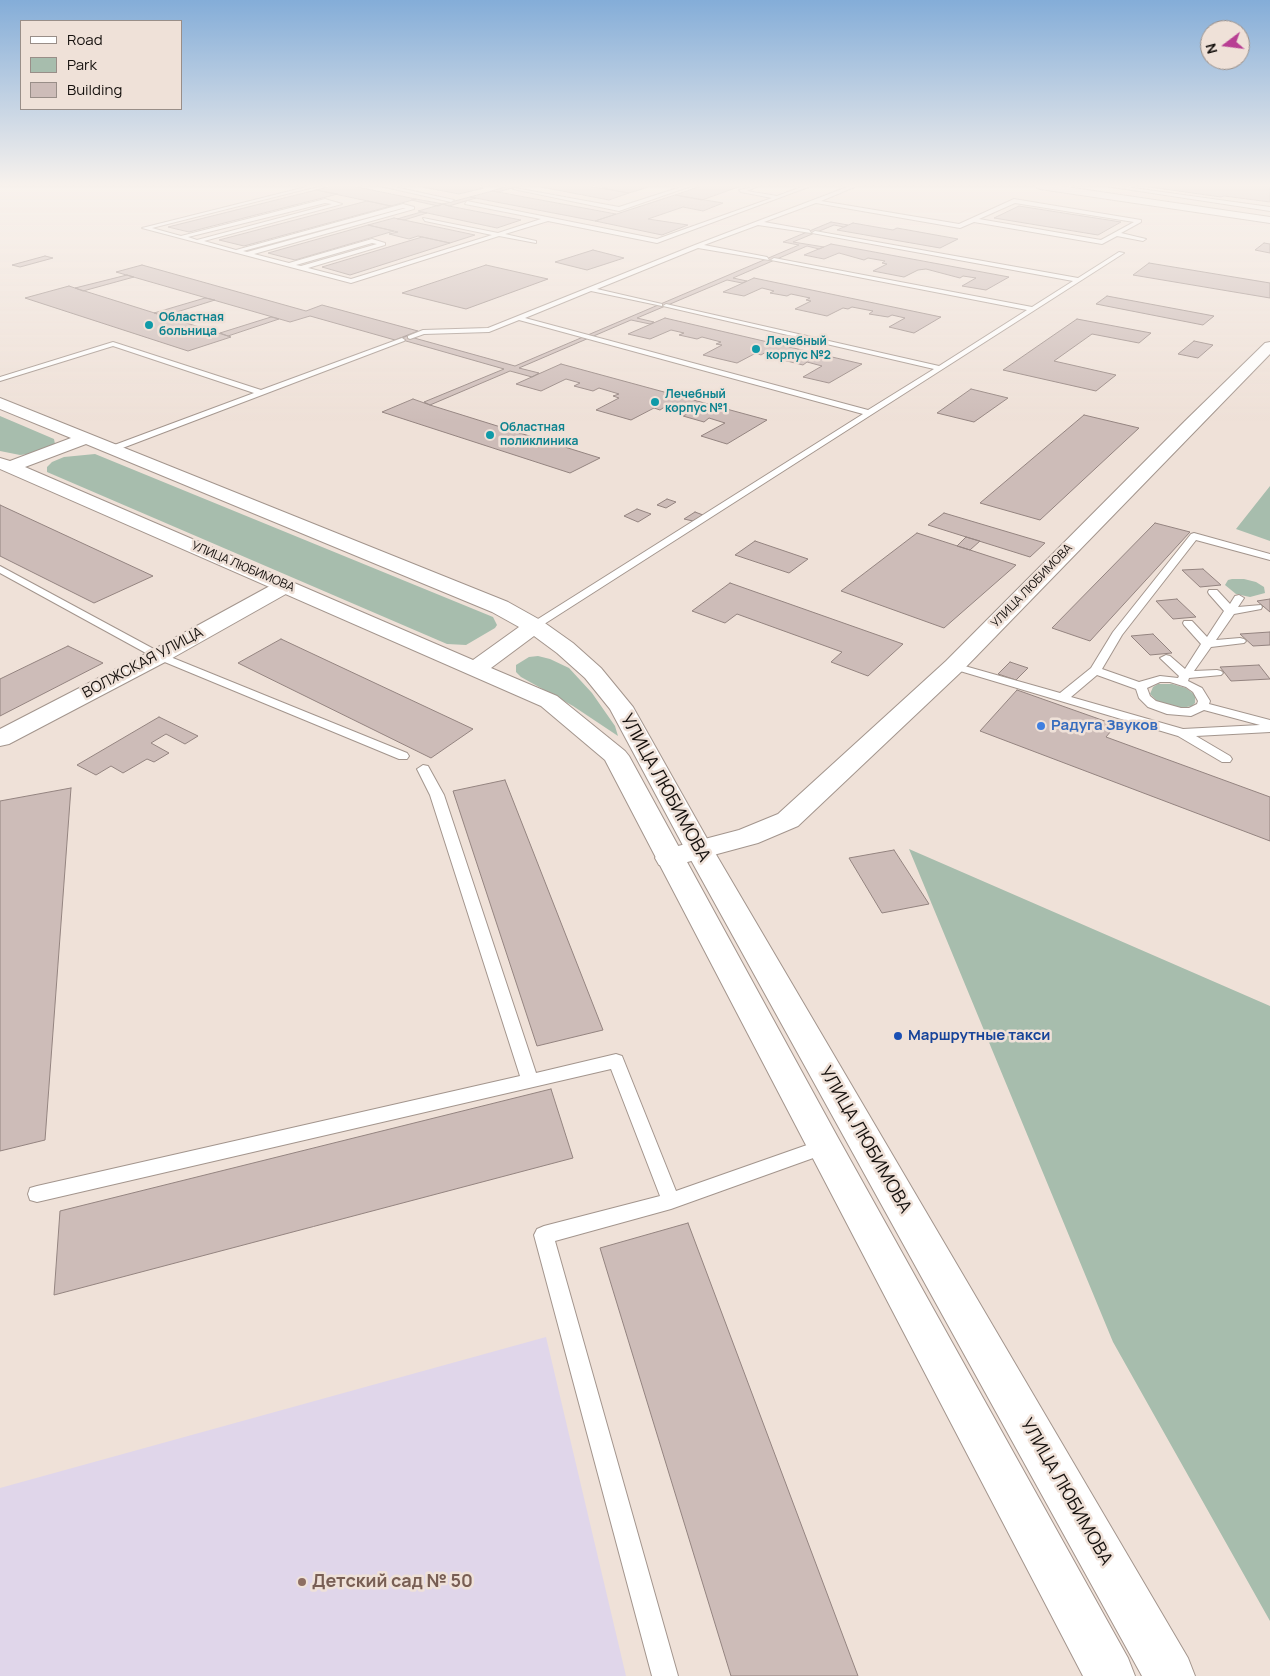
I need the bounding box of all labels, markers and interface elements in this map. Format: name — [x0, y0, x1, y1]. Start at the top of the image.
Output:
legend — [20, 20, 182, 110]
north arrow — [1200, 20, 1250, 70]
text: Road — [67, 29, 103, 50]
text: N — [1201, 41, 1221, 56]
text: Park — [67, 54, 97, 75]
text: Building — [67, 79, 122, 100]
place label: Областная больница — [159, 311, 224, 339]
marker: Областная больница — [143, 319, 155, 331]
place label: Лечебный корпус №2 — [766, 335, 831, 363]
marker: Лечебный корпус №2 — [750, 343, 762, 355]
place label: Лечебный корпус №1 — [665, 388, 728, 416]
marker: Лечебный корпус №1 — [649, 396, 661, 408]
place label: Областная поликлиника — [500, 421, 578, 449]
marker: Областная поликлиника — [484, 429, 496, 441]
street label: УЛИЦА ЛЮБИМОВА — [189, 539, 297, 595]
street label: УЛИЦА ЛЮБИМОВА — [988, 541, 1076, 631]
street label: ВОЛЖСКАЯ УЛИЦА — [80, 624, 206, 702]
street label: УЛИЦА ЛЮБИМОВА — [615, 710, 715, 866]
place label: Радуга Звуков — [1051, 717, 1158, 735]
marker: Радуга Звуков — [1035, 720, 1047, 732]
place label: Маршрутные такси — [908, 1027, 1050, 1045]
marker: Маршрутные такси — [892, 1030, 904, 1042]
street label: УЛИЦА ЛЮБИМОВА — [814, 1063, 916, 1217]
street label: УЛИЦА ЛЮБИМОВА — [1015, 1415, 1117, 1569]
place label: Детский сад № 50 — [312, 1571, 473, 1593]
marker: Детский сад № 50 — [296, 1576, 308, 1588]

